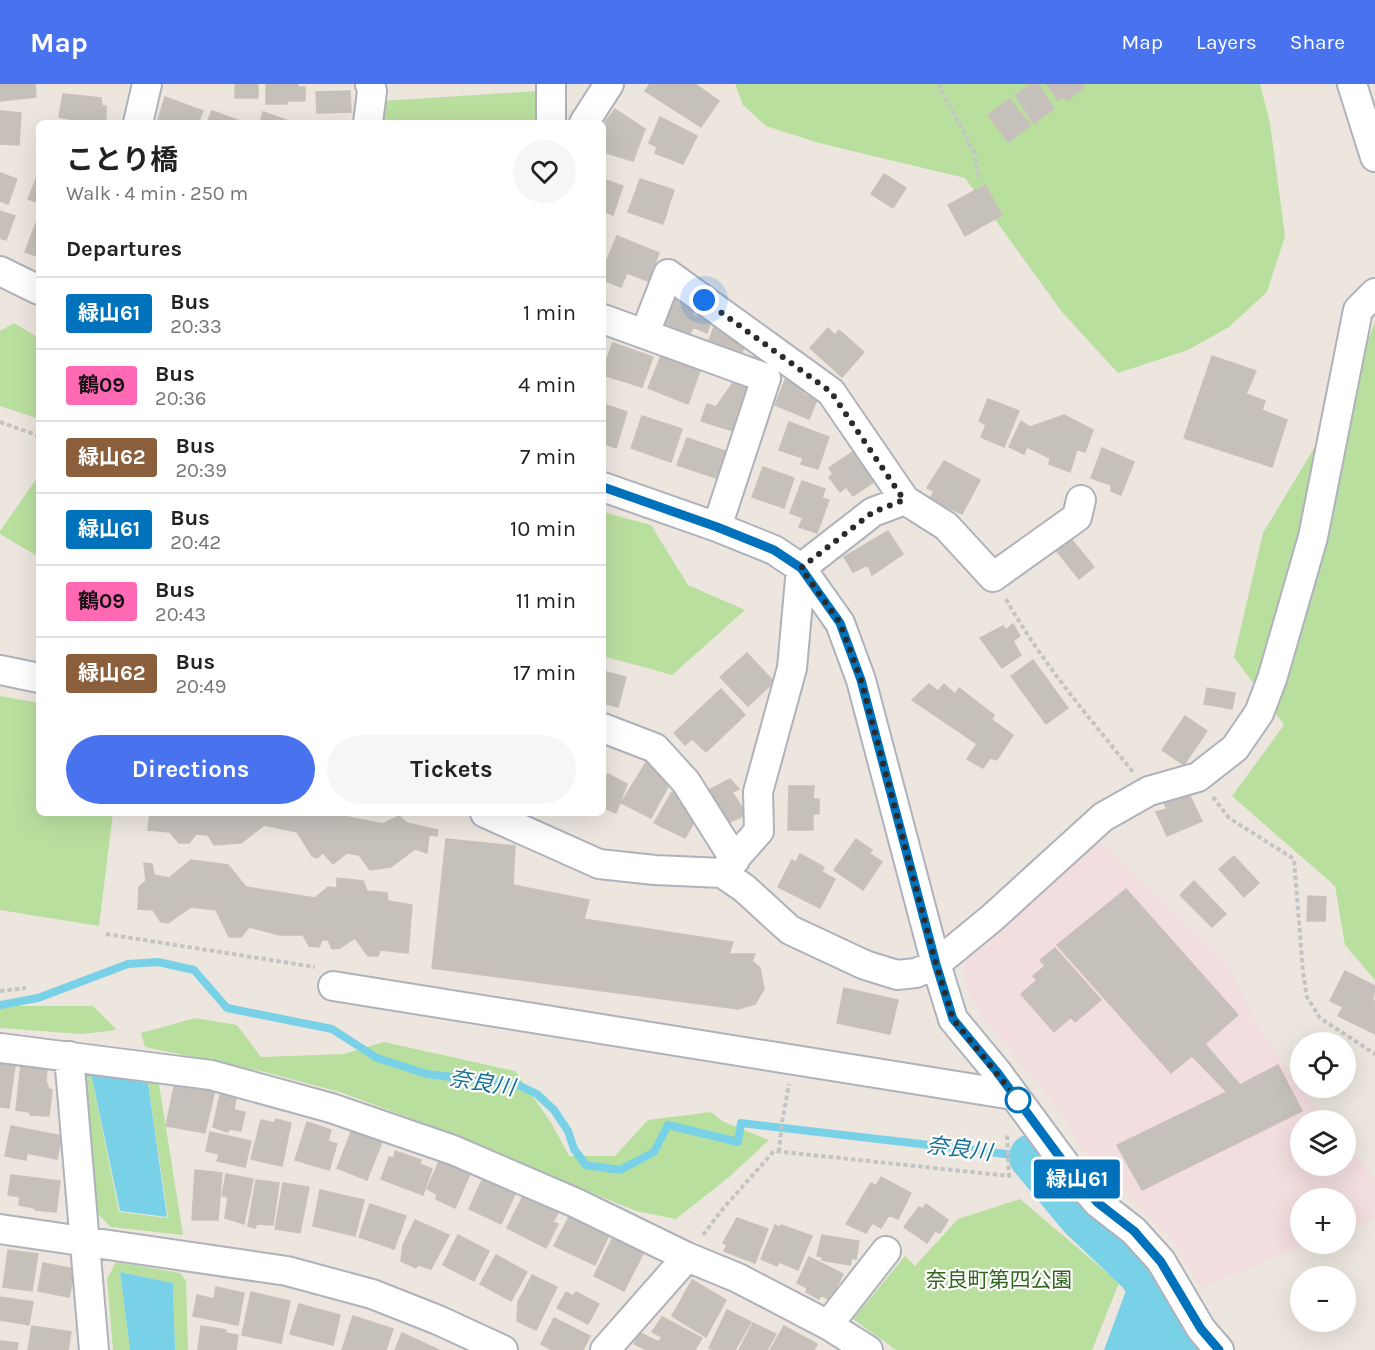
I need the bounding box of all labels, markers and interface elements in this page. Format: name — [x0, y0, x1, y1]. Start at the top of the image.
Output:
text: Map — [30, 26, 88, 59]
text: Map — [1121, 30, 1163, 54]
text: Layers — [1196, 30, 1257, 54]
text: Share — [1290, 30, 1345, 54]
button: heart — [513, 140, 576, 203]
text: ことり橋 — [66, 143, 178, 176]
text: Walk · 4 min · 250 m — [66, 182, 248, 205]
text: Departures — [66, 236, 182, 262]
your location — [689, 285, 719, 315]
text: Bus — [170, 289, 210, 315]
text: 1 min — [523, 300, 576, 326]
text: 緑山61 — [78, 301, 140, 325]
text: 20:33 — [170, 315, 222, 338]
text: Bus — [155, 361, 195, 387]
text: 4 min — [518, 372, 576, 398]
text: 鶴09 — [78, 373, 125, 397]
text: 20:36 — [155, 387, 206, 410]
text: Bus — [175, 433, 215, 459]
text: 7 min — [520, 444, 576, 470]
text: 緑山62 — [78, 445, 145, 469]
text: 20:39 — [175, 459, 227, 482]
text: Bus — [170, 505, 210, 531]
text: 10 min — [510, 516, 576, 542]
text: 緑山61 — [78, 517, 140, 541]
text: 20:42 — [170, 531, 221, 554]
text: Bus — [155, 577, 195, 603]
text: 11 min — [516, 588, 576, 614]
text: 鶴09 — [78, 589, 125, 613]
text: 20:43 — [155, 603, 206, 626]
text: Bus — [175, 649, 215, 675]
text: 17 min — [513, 660, 576, 686]
text: 緑山62 — [78, 661, 145, 685]
text: 20:49 — [175, 675, 226, 698]
button: Directions — [66, 735, 315, 804]
button: Tickets — [327, 735, 576, 804]
map controls — [1290, 1032, 1356, 1332]
button: locate — [1290, 1032, 1356, 1098]
water label: 奈良川 — [447, 1065, 519, 1101]
unlabelled marker — [1005, 1087, 1031, 1113]
button: layers — [1290, 1110, 1356, 1176]
water label: 奈良川 — [925, 1132, 995, 1166]
line badge: 緑山61 — [1035, 1160, 1119, 1198]
text: 緑山61 — [1046, 1167, 1108, 1191]
button: + — [1290, 1188, 1356, 1254]
button: − — [1290, 1266, 1356, 1332]
park label: 奈良町第四公園 — [926, 1268, 1073, 1292]

